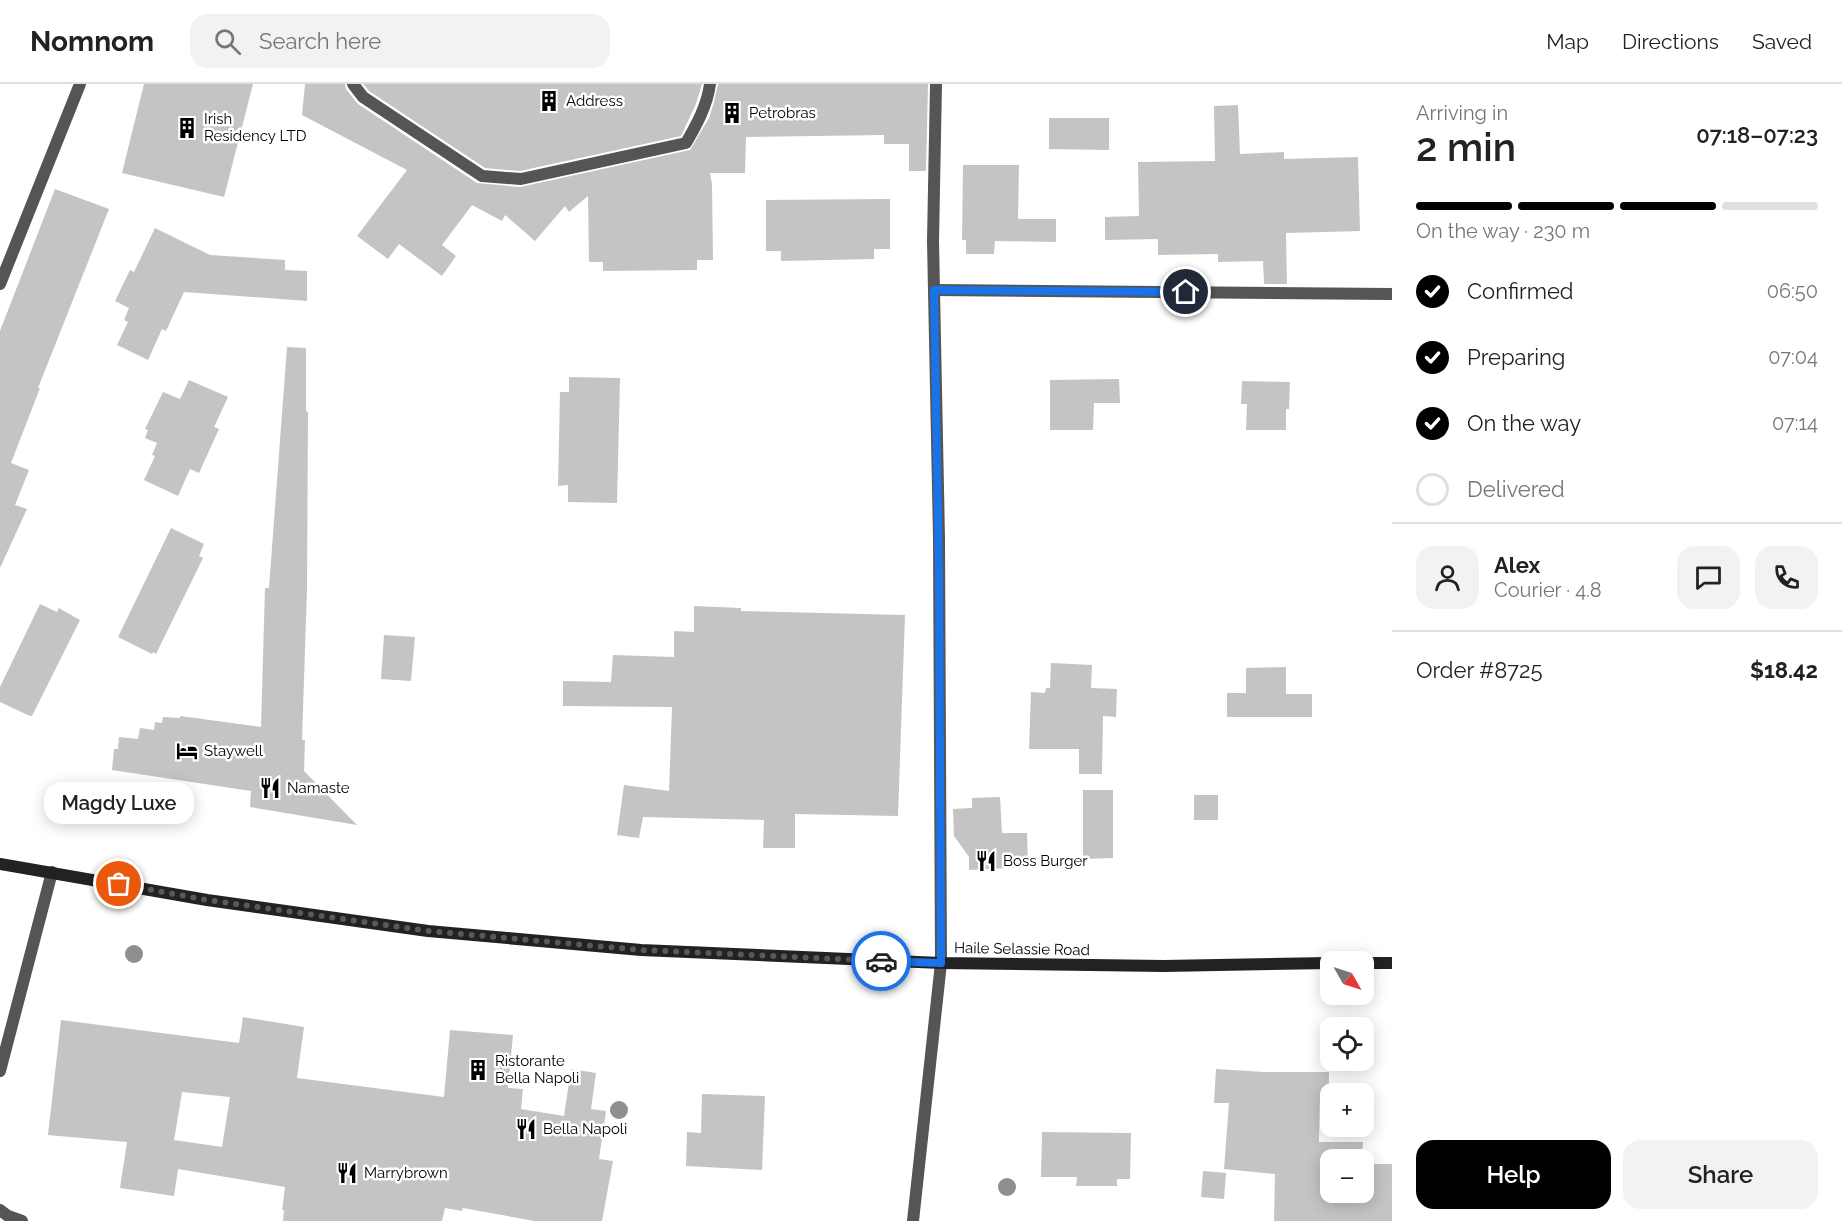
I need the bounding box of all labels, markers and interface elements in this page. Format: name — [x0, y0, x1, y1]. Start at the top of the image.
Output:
search box — [190, 14, 610, 68]
text: Nomnom — [30, 25, 154, 58]
icon: search — [211, 25, 244, 58]
text: Search here — [259, 28, 381, 54]
text: Map — [1546, 29, 1589, 54]
text: Directions — [1622, 29, 1719, 54]
text: Saved — [1752, 29, 1812, 54]
building icon: Address — [537, 89, 561, 113]
place label: Address — [566, 92, 623, 110]
building icon: Petrobras — [720, 101, 744, 125]
text: Arriving in — [1416, 101, 1508, 125]
place label: Petrobras — [749, 104, 816, 122]
place label: Irish Residency LTD — [204, 110, 307, 145]
building icon: Irish Residency LTD — [175, 116, 199, 140]
text: 07:18–07:23 — [1696, 122, 1818, 148]
text: 2 min — [1416, 124, 1516, 170]
text: On the way · 230 m — [1416, 219, 1590, 243]
pin — [1160, 266, 1211, 317]
icon: home — [1169, 275, 1202, 308]
icon: check — [1416, 275, 1449, 308]
text: Confirmed — [1467, 278, 1574, 304]
text: 06:50 — [1767, 279, 1818, 303]
icon: check — [1416, 341, 1449, 374]
text: Preparing — [1467, 344, 1565, 370]
text: 07:04 — [1768, 345, 1818, 369]
icon: check — [1416, 407, 1449, 440]
text: On the way — [1467, 410, 1581, 436]
text: 07:14 — [1772, 411, 1818, 435]
text: Delivered — [1467, 476, 1565, 502]
button: person — [1416, 546, 1479, 609]
button: chat — [1677, 546, 1740, 609]
button: phone — [1755, 546, 1818, 609]
text: Alex — [1494, 552, 1540, 578]
text: Courier · 4.8 — [1494, 578, 1602, 602]
text: Order #8725 — [1416, 657, 1543, 683]
text: $18.42 — [1750, 657, 1818, 683]
hotel icon: Staywell — [175, 739, 199, 763]
place label: Staywell — [204, 742, 264, 760]
restaurant icon: Namaste — [258, 776, 282, 800]
place label: Namaste — [287, 779, 350, 797]
callout: Magdy Luxe — [44, 782, 194, 824]
text: Magdy Luxe — [62, 791, 176, 815]
restaurant icon: Boss Burger — [974, 849, 998, 873]
place label: Boss Burger — [1003, 852, 1088, 870]
pin — [93, 858, 144, 909]
icon: bag — [102, 867, 135, 900]
courier — [851, 931, 911, 991]
street label: Haile Selassie Road — [954, 939, 1090, 959]
icon: car — [865, 945, 898, 978]
north arrow — [1320, 951, 1374, 1005]
map controls — [1320, 951, 1374, 1203]
button: locate — [1320, 1017, 1374, 1071]
place label: Ristorante Bella Napoli — [495, 1052, 579, 1087]
building icon: Ristorante Bella Napoli — [466, 1058, 490, 1082]
button: + — [1320, 1083, 1374, 1137]
restaurant icon: Bella Napoli — [514, 1117, 538, 1141]
place label: Bella Napoli — [543, 1120, 627, 1138]
button: Help — [1416, 1140, 1611, 1209]
button: Share — [1623, 1140, 1818, 1209]
button: − — [1320, 1149, 1374, 1203]
restaurant icon: Marrybrown — [335, 1161, 359, 1185]
place label: Marrybrown — [364, 1164, 448, 1182]

